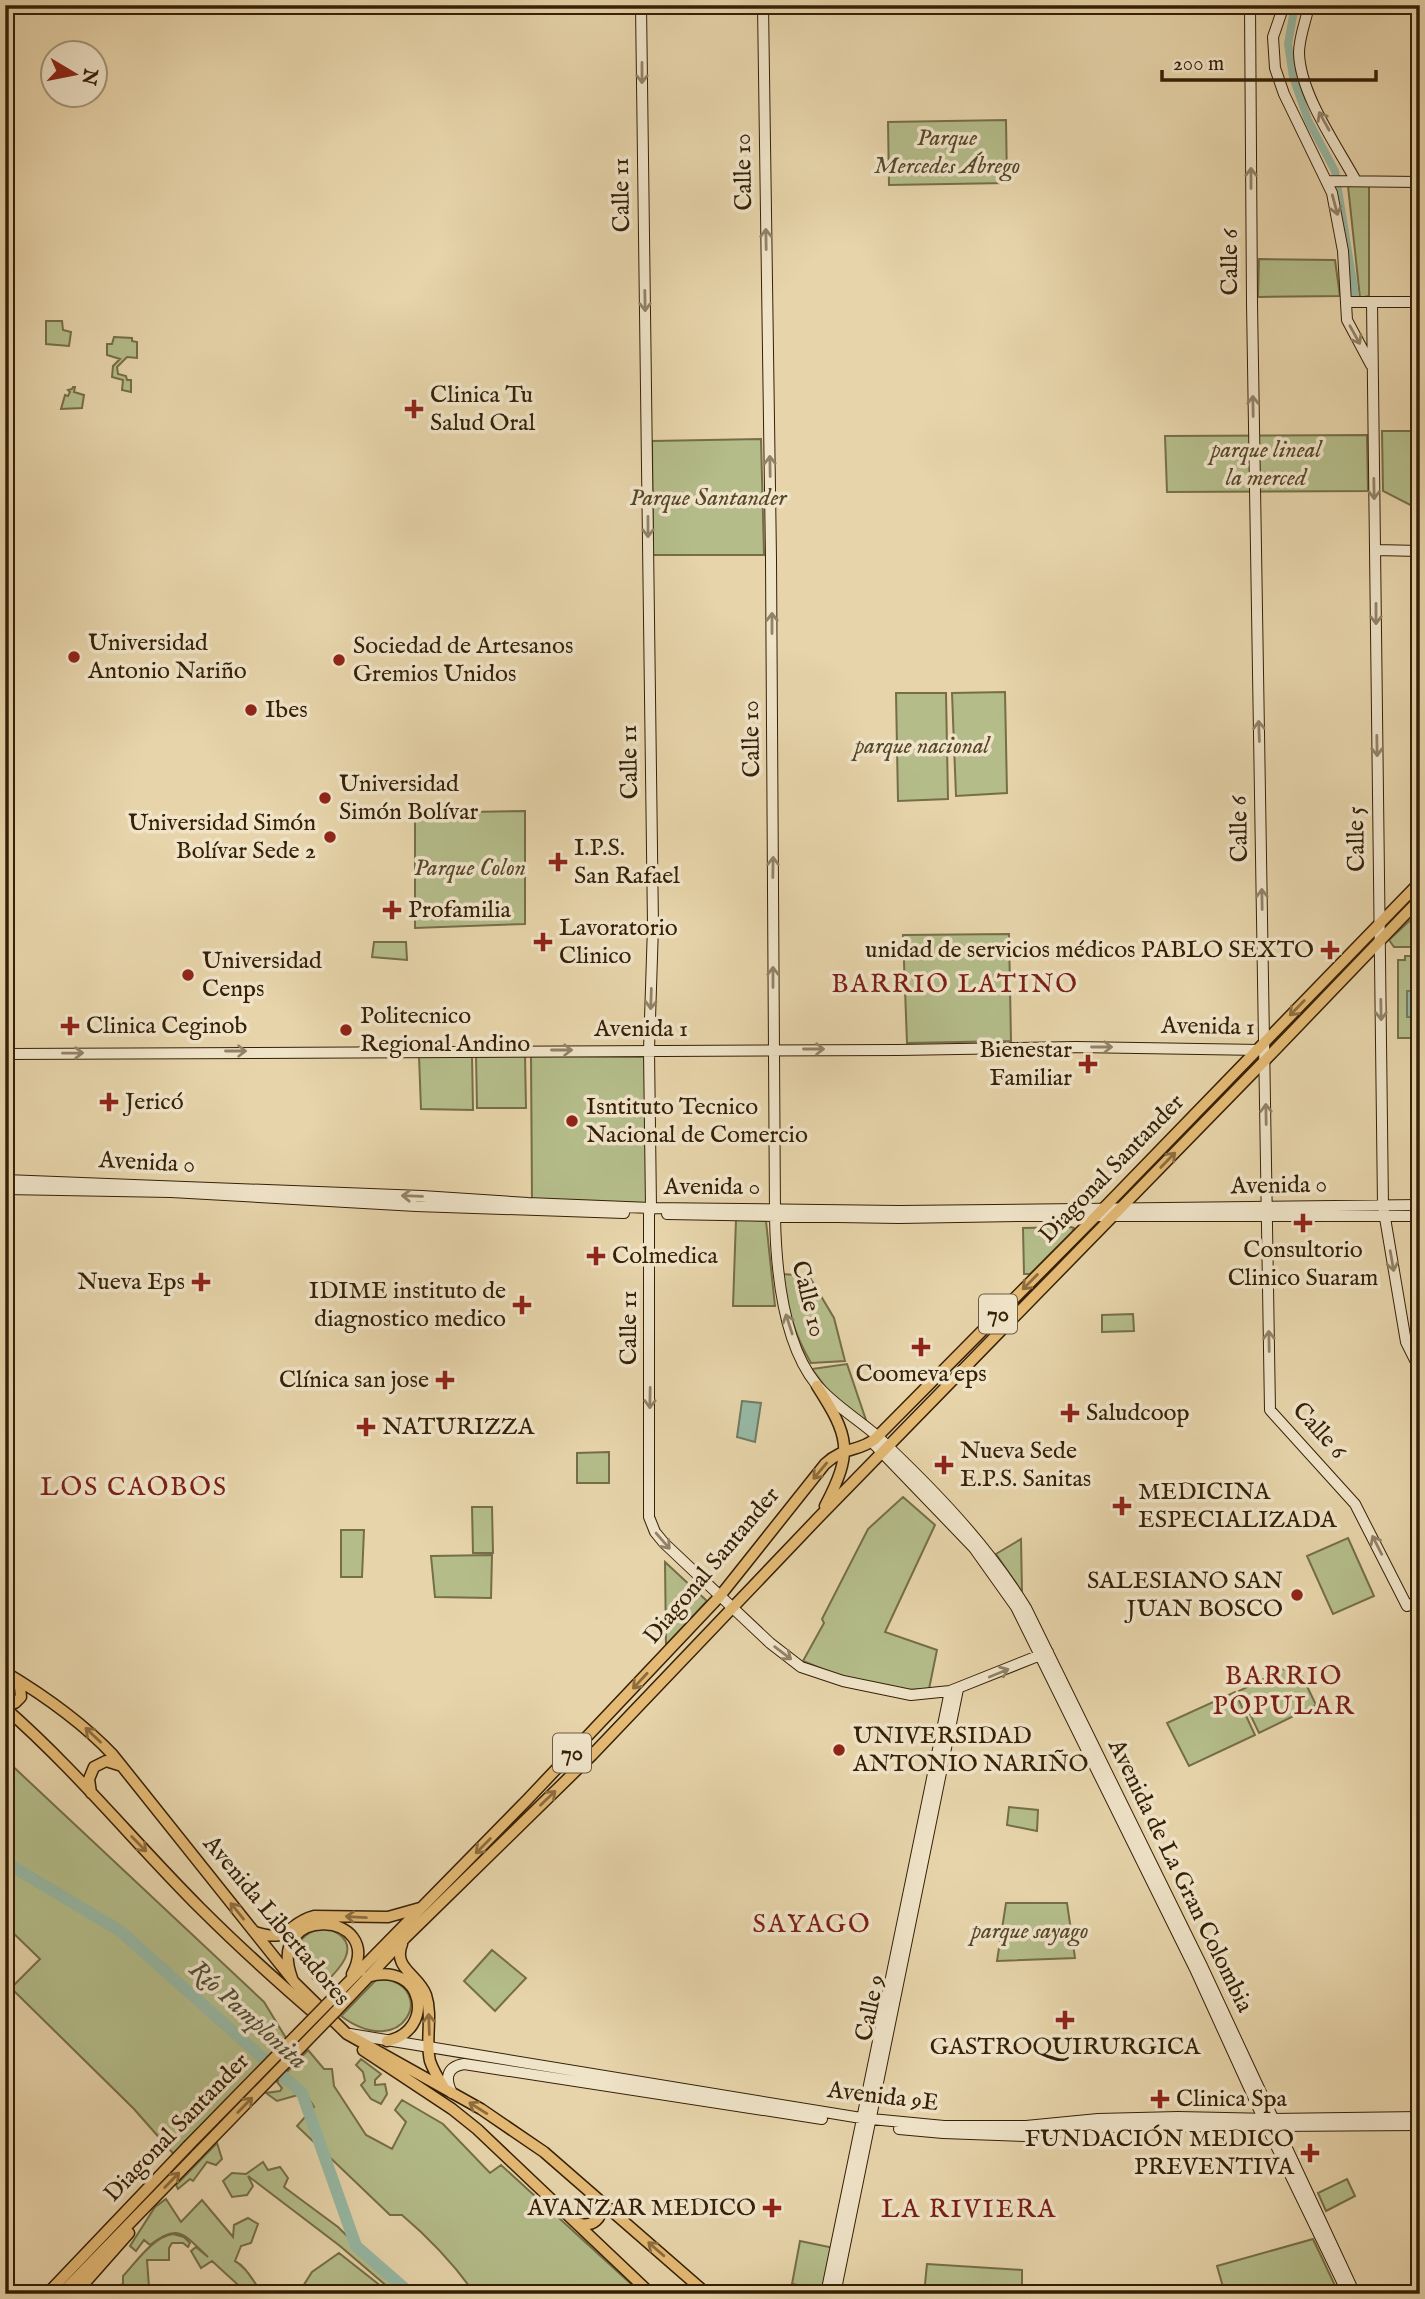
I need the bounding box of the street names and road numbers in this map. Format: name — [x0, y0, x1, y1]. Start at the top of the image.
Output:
street label: Calle 10 — [728, 133, 760, 211]
street label: Calle 11 — [606, 157, 638, 233]
street label: Calle 6 — [1215, 228, 1246, 295]
street label: Calle 10 — [736, 700, 768, 778]
street label: Calle 11 — [614, 724, 646, 800]
street label: Calle 6 — [1224, 794, 1256, 863]
street label: Calle 5 — [1341, 806, 1373, 872]
street label: Avenida 1 — [1160, 1011, 1255, 1043]
street label: Avenida 1 — [593, 1014, 688, 1045]
street label: Diagonal Santander — [1033, 1088, 1191, 1250]
street label: Avenida 0 — [97, 1145, 196, 1181]
street label: Avenida 0 — [1229, 1170, 1328, 1202]
street label: Avenida 0 — [663, 1172, 760, 1203]
street label: Calle 10 — [784, 1258, 832, 1340]
street label: Calle 11 — [614, 1291, 645, 1365]
road number: 70 — [979, 1294, 1017, 1334]
street label: Calle 6 — [1285, 1396, 1353, 1467]
street label: Diagonal Santander — [637, 1481, 787, 1651]
street label: Avenida de La Gran Colombia — [1100, 1733, 1260, 2018]
road number: 70 — [553, 1734, 591, 1772]
street label: Avenida Libertadores — [195, 1829, 356, 2013]
street label: Calle 9 — [849, 1972, 893, 2044]
street label: Diagonal Santander — [98, 2047, 256, 2209]
street label: Avenida 9E — [825, 2075, 940, 2119]

